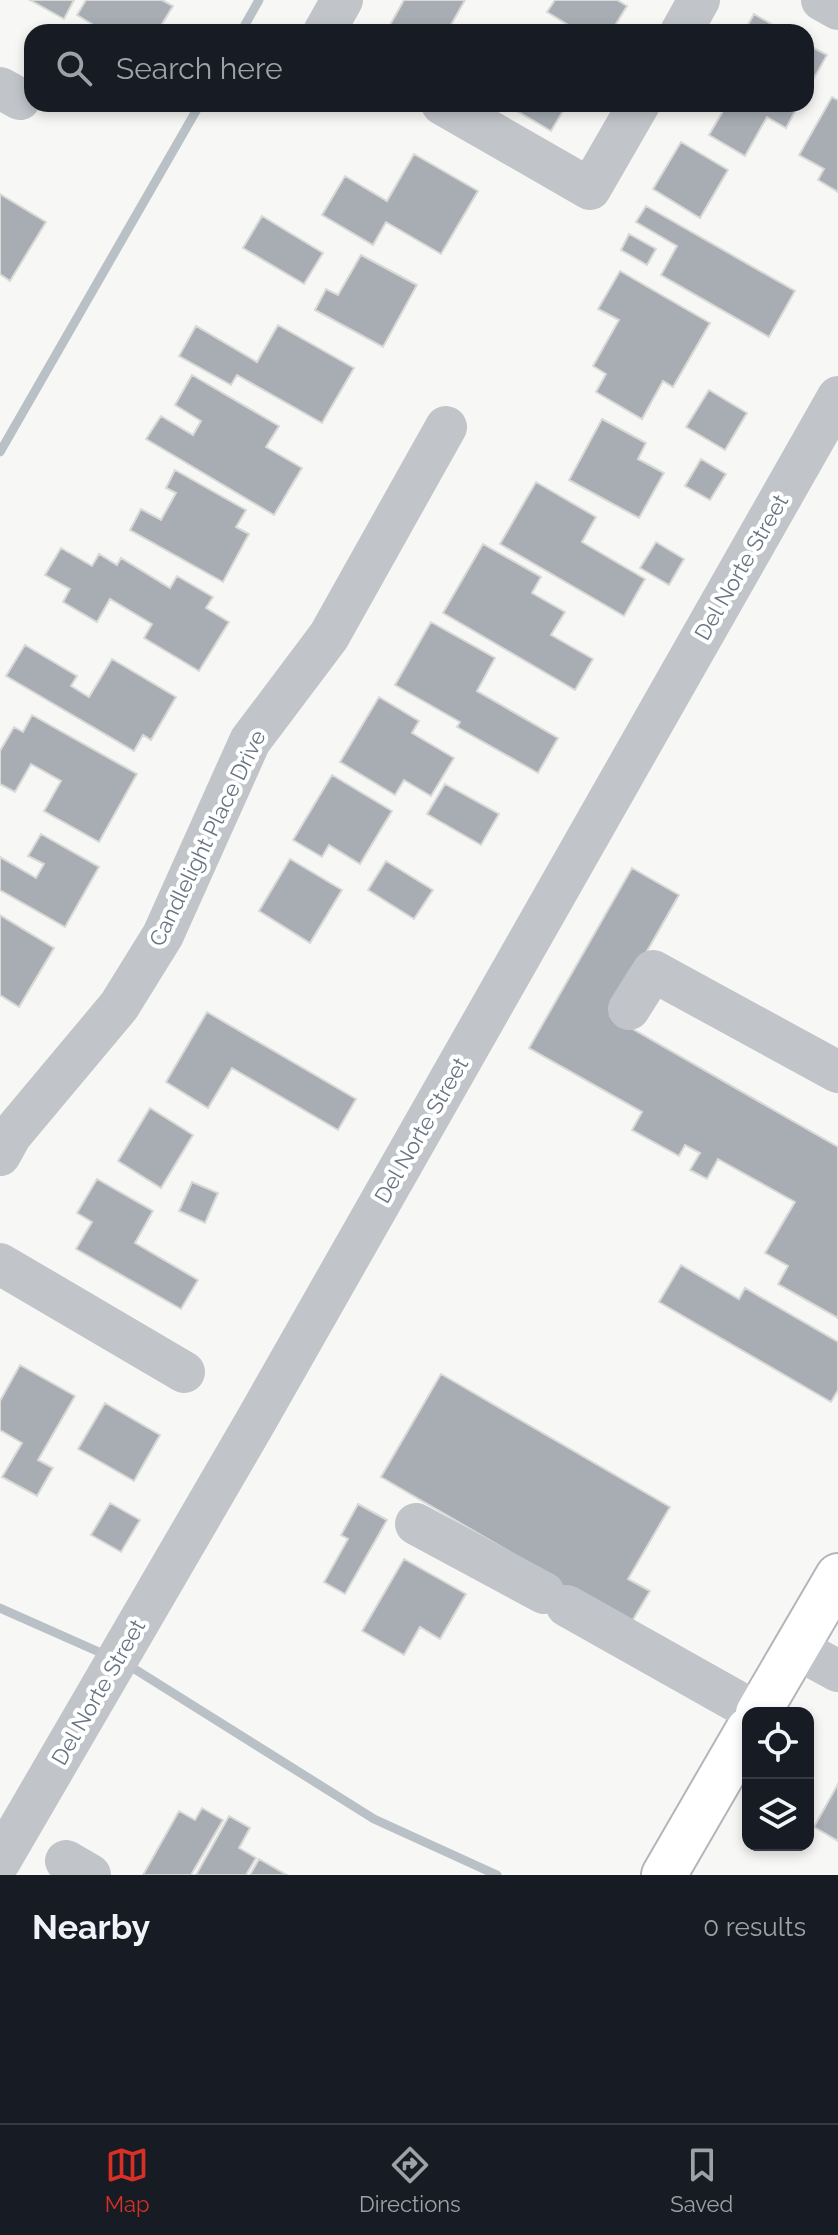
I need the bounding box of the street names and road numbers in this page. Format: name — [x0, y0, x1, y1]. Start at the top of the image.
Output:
street label: Del Norte Street — [689, 489, 794, 644]
street label: Candlelight Place Drive — [143, 726, 271, 950]
street label: Del Norte Street — [369, 1052, 474, 1207]
street label: Del Norte Street — [46, 1614, 151, 1769]

